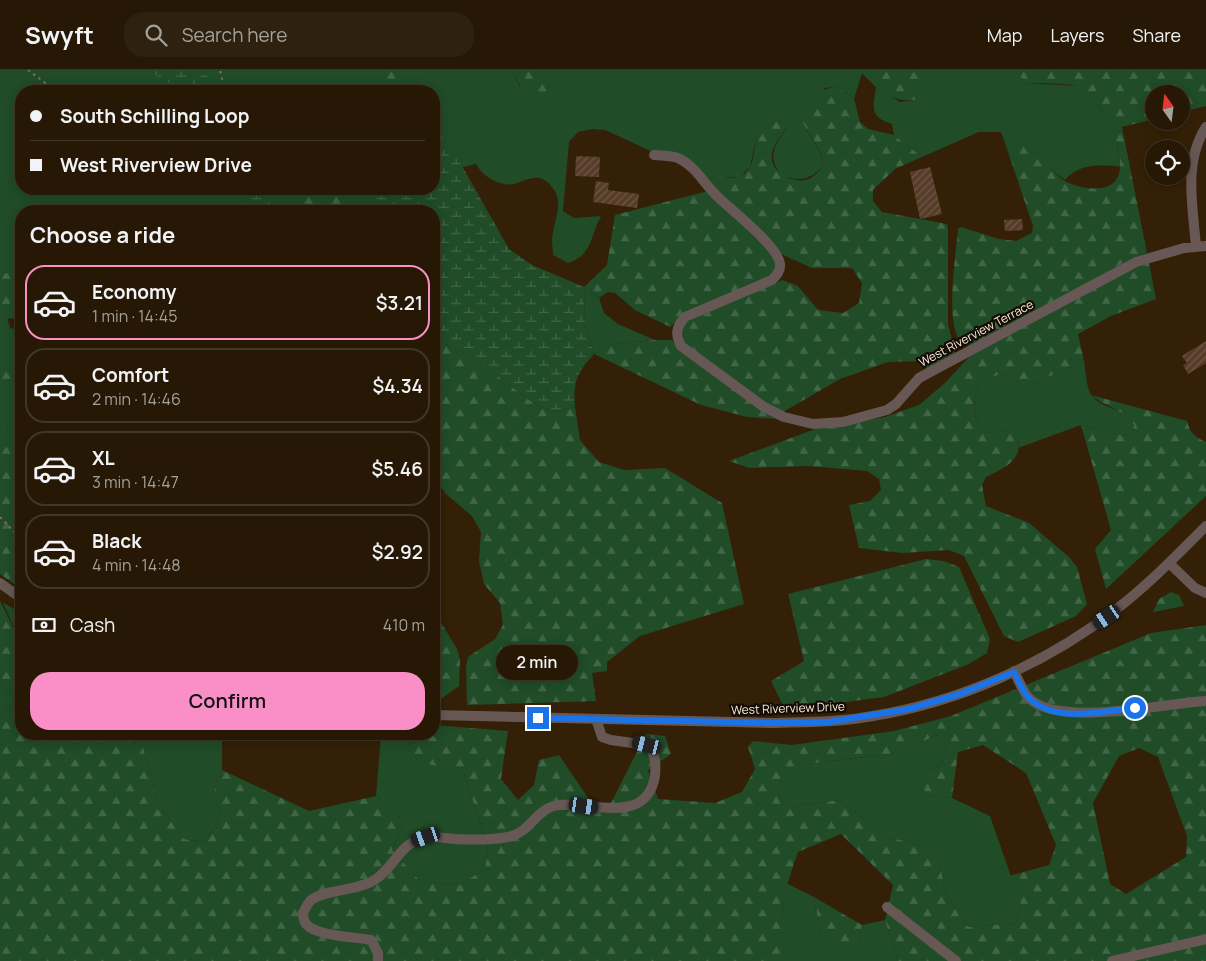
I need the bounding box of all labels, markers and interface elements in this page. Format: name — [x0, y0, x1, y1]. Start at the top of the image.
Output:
search box — [124, 12, 474, 57]
text: Swyft — [25, 18, 94, 51]
icon: search — [142, 21, 170, 49]
text: Search here — [182, 22, 287, 48]
text: Map — [987, 23, 1022, 47]
text: Layers — [1050, 23, 1104, 47]
text: Share — [1132, 23, 1181, 47]
north arrow — [1145, 85, 1190, 130]
map controls — [1145, 85, 1190, 185]
text: South Schilling Loop — [60, 103, 249, 129]
button: locate — [1145, 140, 1190, 185]
text: West Riverview Drive — [60, 152, 252, 178]
text: Choose a ride — [30, 220, 175, 250]
text: Economy — [92, 279, 176, 305]
icon: car — [32, 280, 77, 325]
text: $3.21 — [376, 290, 423, 316]
street label: West Riverview Terrace — [916, 296, 1036, 370]
text: 1 min · 14:45 — [92, 305, 177, 327]
text: Comfort — [92, 362, 169, 388]
icon: car — [32, 363, 77, 408]
text: $4.34 — [372, 373, 423, 399]
text: 2 min · 14:46 — [92, 388, 181, 410]
text: XL — [92, 445, 115, 471]
icon: car — [32, 446, 77, 491]
text: $5.46 — [372, 456, 423, 482]
text: 3 min · 14:47 — [92, 471, 179, 493]
text: Black — [92, 528, 141, 554]
icon: car — [32, 529, 77, 574]
text: $2.92 — [372, 539, 423, 565]
text: 4 min · 14:48 — [92, 554, 181, 576]
car — [1090, 602, 1123, 632]
icon: cash — [30, 611, 58, 639]
text: Cash — [70, 612, 115, 638]
text: 410 m — [383, 614, 425, 636]
callout: 2 min — [497, 646, 579, 680]
text: 2 min — [517, 651, 557, 673]
button: Confirm — [30, 672, 425, 730]
route start — [1124, 697, 1146, 719]
street label: West Riverview Drive — [731, 698, 845, 718]
route end — [527, 707, 549, 729]
car — [630, 734, 663, 756]
car — [568, 796, 599, 816]
car — [409, 825, 442, 849]

